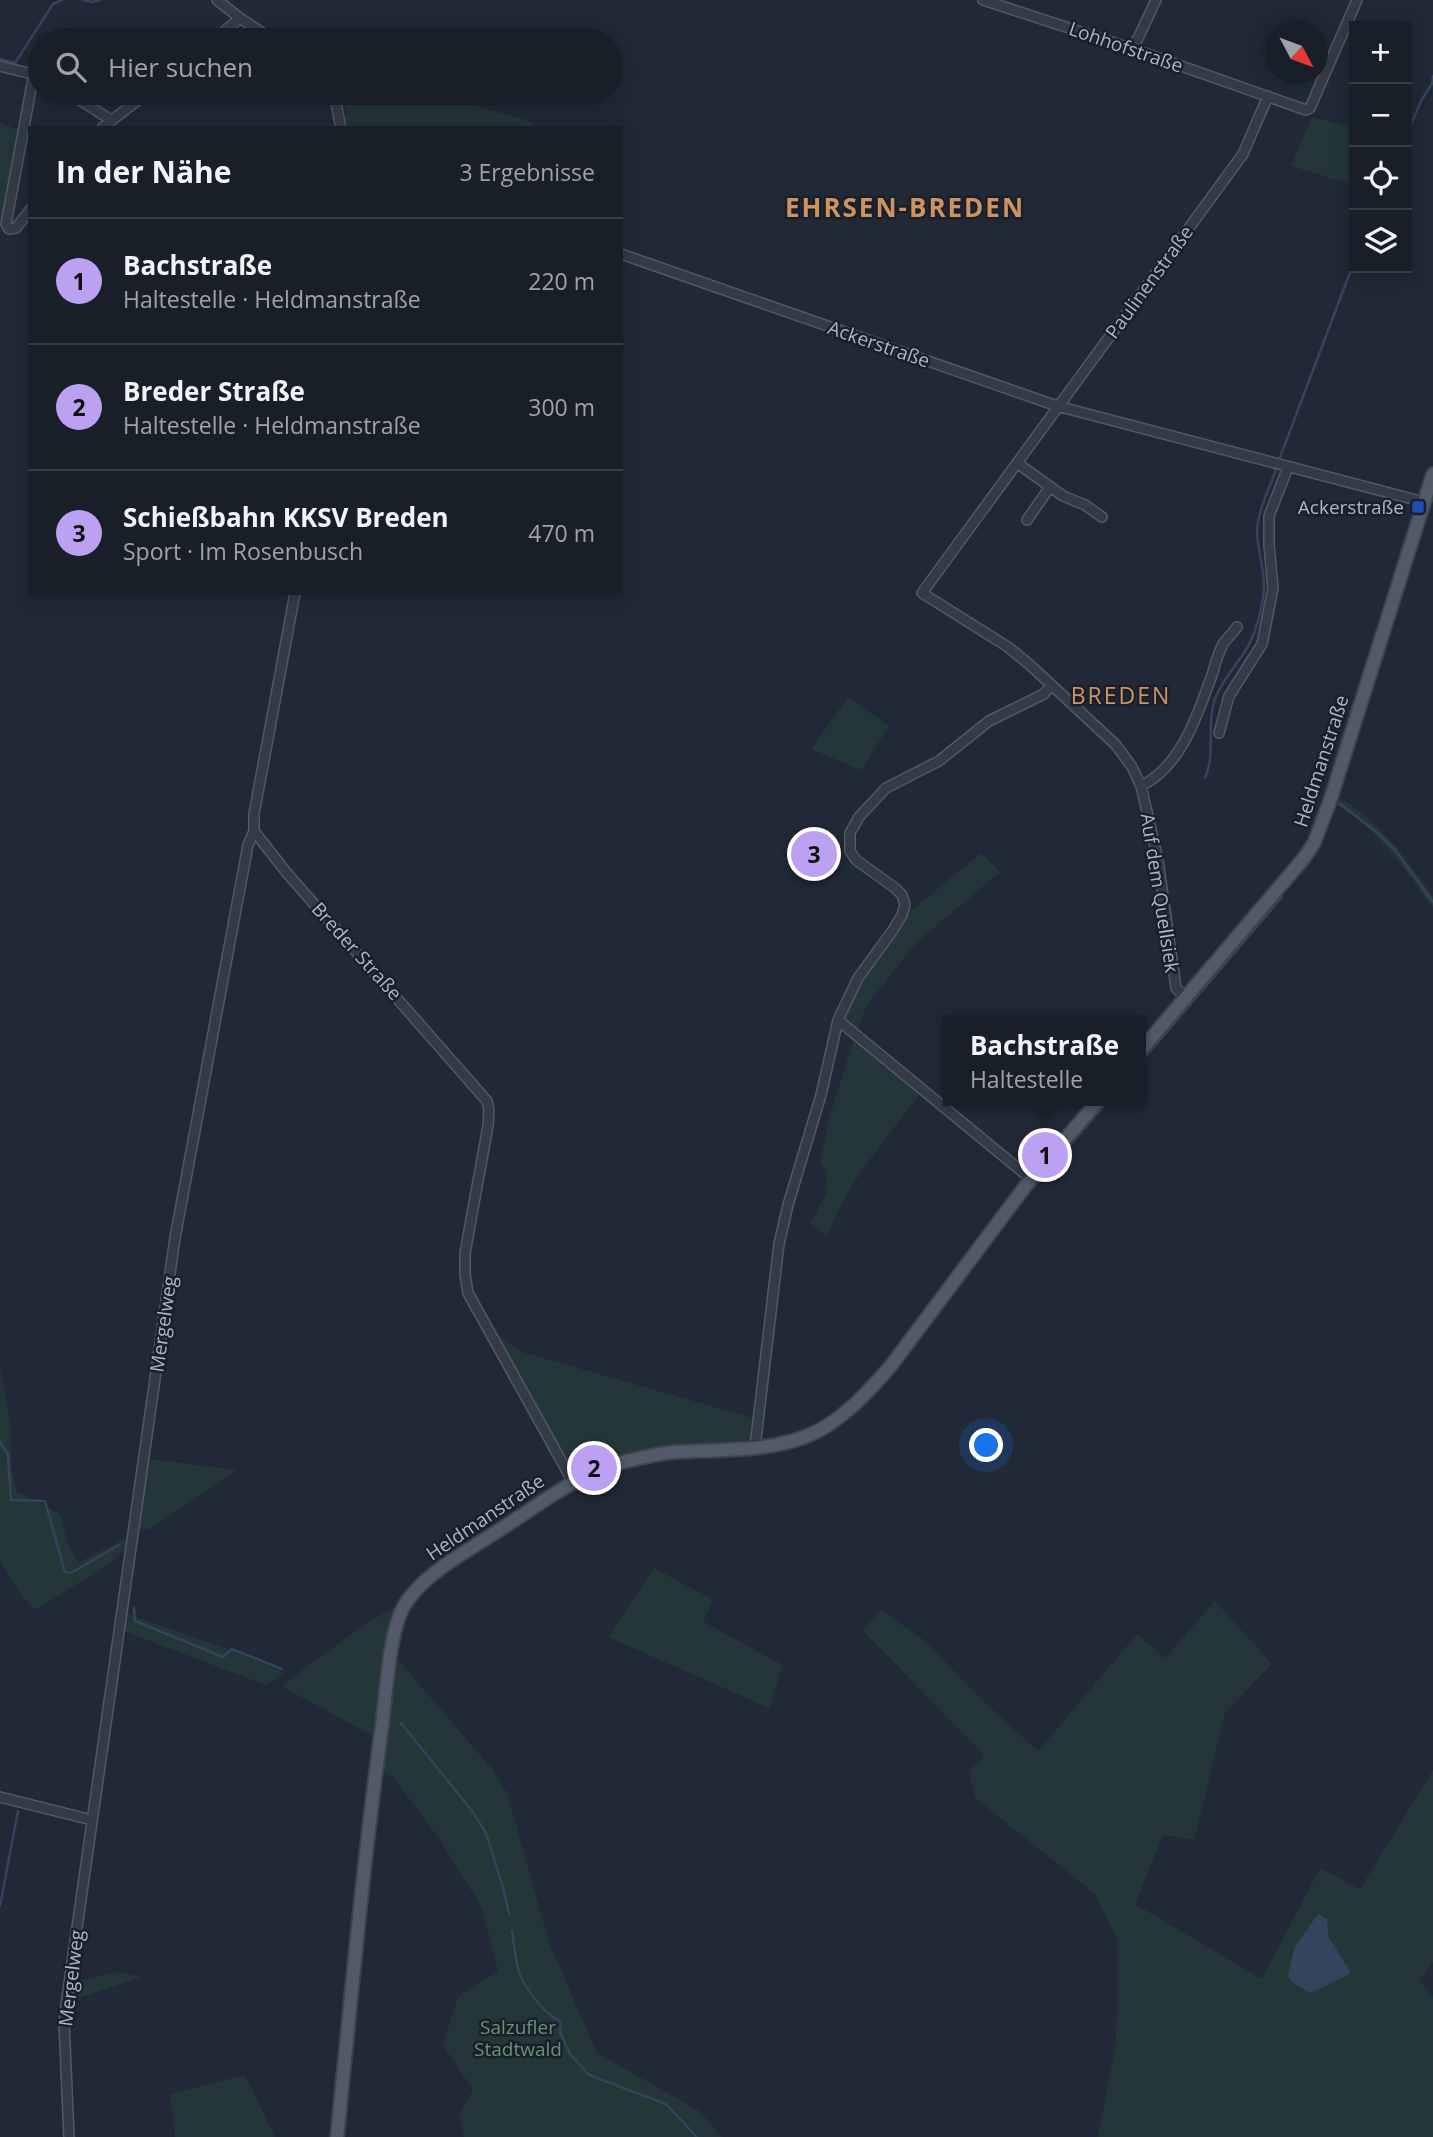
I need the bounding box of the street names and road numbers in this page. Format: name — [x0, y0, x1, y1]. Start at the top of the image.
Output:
street label: Lohhofstraße — [1065, 15, 1187, 79]
street label: Paulinenstraße — [1099, 220, 1199, 344]
street label: Ackerstraße — [825, 314, 933, 374]
street label: Heldmanstraße — [1287, 692, 1355, 830]
street label: Auf dem Quellsiek — [1135, 811, 1185, 975]
street label: Breder Straße — [306, 896, 408, 1006]
street label: Mergelweg — [143, 1274, 183, 1374]
street label: Heldmanstraße — [421, 1468, 549, 1566]
street label: Mergelweg — [52, 1928, 90, 2028]

